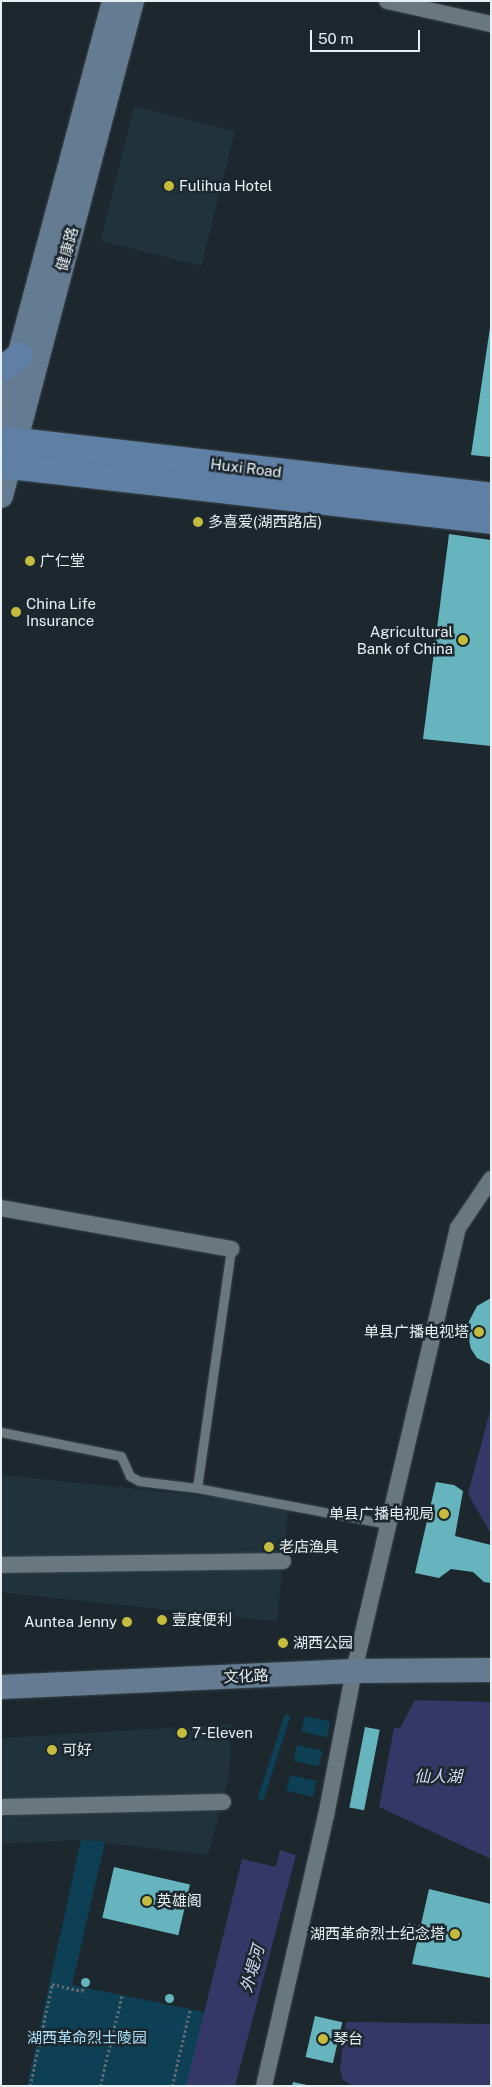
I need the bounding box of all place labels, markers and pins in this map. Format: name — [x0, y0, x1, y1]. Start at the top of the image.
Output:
place label: Fulihua Hotel — [179, 177, 272, 195]
marker: Fulihua Hotel — [163, 180, 175, 192]
place label: 多喜爱(湖西路店) — [208, 513, 322, 531]
marker: 多喜爱(湖西路店) — [192, 516, 204, 528]
place label: 广仁堂 — [40, 552, 85, 570]
marker: 广仁堂 — [24, 555, 36, 567]
place label: China Life Insurance — [26, 594, 96, 629]
marker: China Life Insurance — [10, 606, 22, 618]
place label: Agricultural Bank of China — [356, 622, 453, 657]
marker: Agricultural Bank of China — [457, 634, 469, 646]
place label: 单县广播电视塔 — [364, 1323, 469, 1341]
marker: 单县广播电视塔 — [473, 1326, 485, 1338]
place label: 单县广播电视局 — [329, 1505, 434, 1523]
marker: 单县广播电视局 — [438, 1508, 450, 1520]
place label: 老店渔具 — [279, 1538, 339, 1556]
marker: 老店渔具 — [263, 1541, 275, 1553]
place label: 壹度便利 — [172, 1611, 232, 1629]
place label: Auntea Jenny — [24, 1613, 117, 1631]
marker: 壹度便利 — [156, 1614, 168, 1626]
marker: Auntea Jenny — [121, 1616, 133, 1628]
place label: 湖西公园 — [293, 1634, 353, 1652]
marker: 湖西公园 — [277, 1637, 289, 1649]
place label: 7-Eleven — [192, 1724, 253, 1742]
marker: 7-Eleven — [176, 1727, 188, 1739]
place label: 可好 — [62, 1741, 92, 1759]
marker: 可好 — [46, 1744, 58, 1756]
place label: 英雄阁 — [157, 1892, 202, 1910]
marker: 英雄阁 — [141, 1895, 153, 1907]
place label: 湖西革命烈士纪念塔 — [310, 1925, 445, 1943]
marker: 湖西革命烈士纪念塔 — [449, 1928, 461, 1940]
place label: 琴台 — [333, 2030, 363, 2048]
marker: 琴台 — [317, 2033, 329, 2045]

